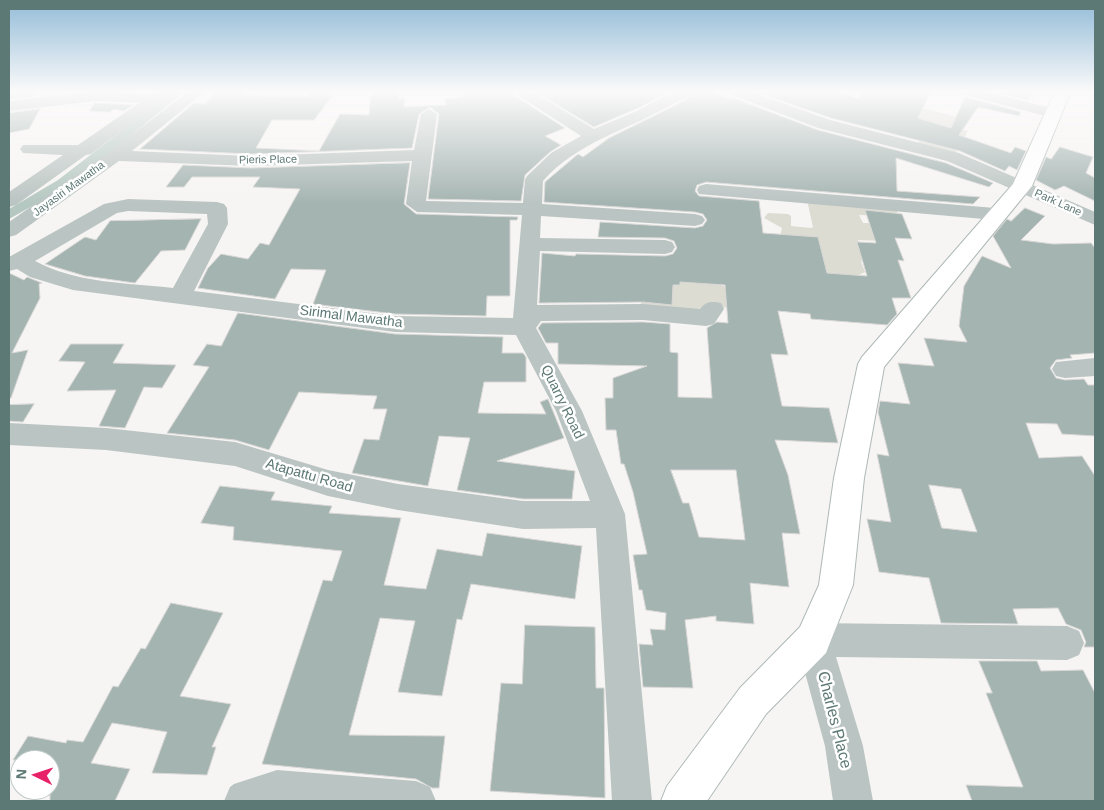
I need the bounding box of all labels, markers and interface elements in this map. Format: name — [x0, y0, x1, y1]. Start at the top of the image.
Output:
street label: Pieris Place — [239, 153, 297, 167]
street label: Jayasiri Mawatha — [31, 159, 107, 219]
street label: Park Lane — [1032, 187, 1084, 219]
street label: Sirimal Mawatha — [299, 302, 403, 332]
street label: Quarry Road — [537, 362, 587, 442]
street label: Atapattu Road — [264, 456, 354, 496]
street label: Charles Place — [813, 669, 855, 771]
north arrow — [10, 750, 60, 800]
text: N — [13, 768, 29, 780]

